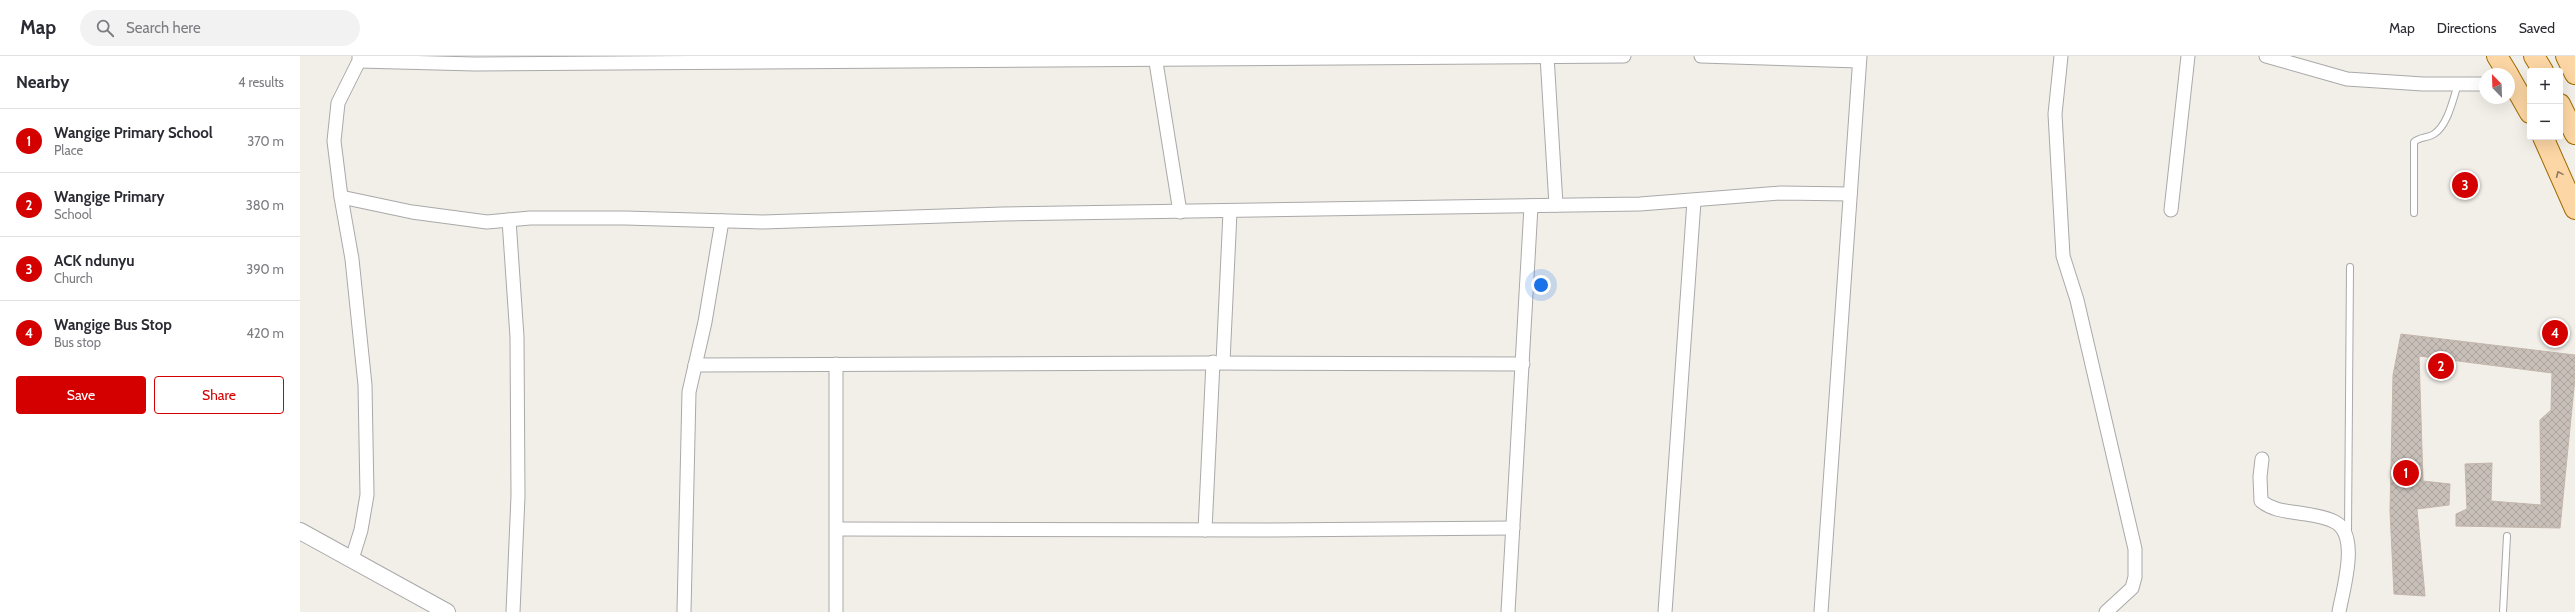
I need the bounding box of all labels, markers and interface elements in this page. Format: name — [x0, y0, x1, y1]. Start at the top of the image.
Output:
search box — [80, 10, 360, 46]
text: Map — [20, 16, 56, 39]
icon: search — [94, 17, 116, 39]
text: Search here — [126, 19, 201, 37]
text: Map — [2389, 19, 2415, 37]
text: Directions — [2437, 19, 2497, 37]
text: Saved — [2519, 19, 2555, 37]
north arrow — [2479, 68, 2515, 104]
map controls — [2527, 68, 2563, 140]
button: + — [2527, 68, 2563, 104]
text: Nearby — [16, 72, 69, 92]
text: 4 results — [238, 74, 284, 90]
button: − — [2527, 104, 2563, 140]
text: Wangige Primary School — [54, 124, 213, 142]
text: 1 — [27, 133, 31, 149]
text: 370 m — [247, 133, 284, 149]
text: Place — [54, 142, 83, 158]
pin: 3 — [2452, 170, 2478, 200]
one-way arrow — [2556, 170, 2564, 178]
text: Wangige Primary — [54, 188, 165, 206]
text: 2 — [26, 197, 32, 213]
text: 380 m — [246, 197, 284, 213]
text: School — [54, 206, 92, 222]
text: ACK ndunyu — [54, 252, 135, 270]
text: 3 — [25, 261, 33, 277]
text: 390 m — [246, 261, 284, 277]
text: Church — [54, 270, 93, 286]
your location — [1531, 275, 1551, 295]
text: Wangige Bus Stop — [54, 316, 172, 334]
pin: 4 — [2542, 318, 2568, 348]
text: 4 — [25, 325, 33, 341]
text: 420 m — [246, 325, 284, 341]
text: Bus stop — [54, 334, 101, 350]
pin: 2 — [2428, 351, 2454, 381]
button: Save — [16, 376, 146, 414]
button: Share — [154, 376, 284, 414]
pin: 1 — [2393, 458, 2419, 488]

